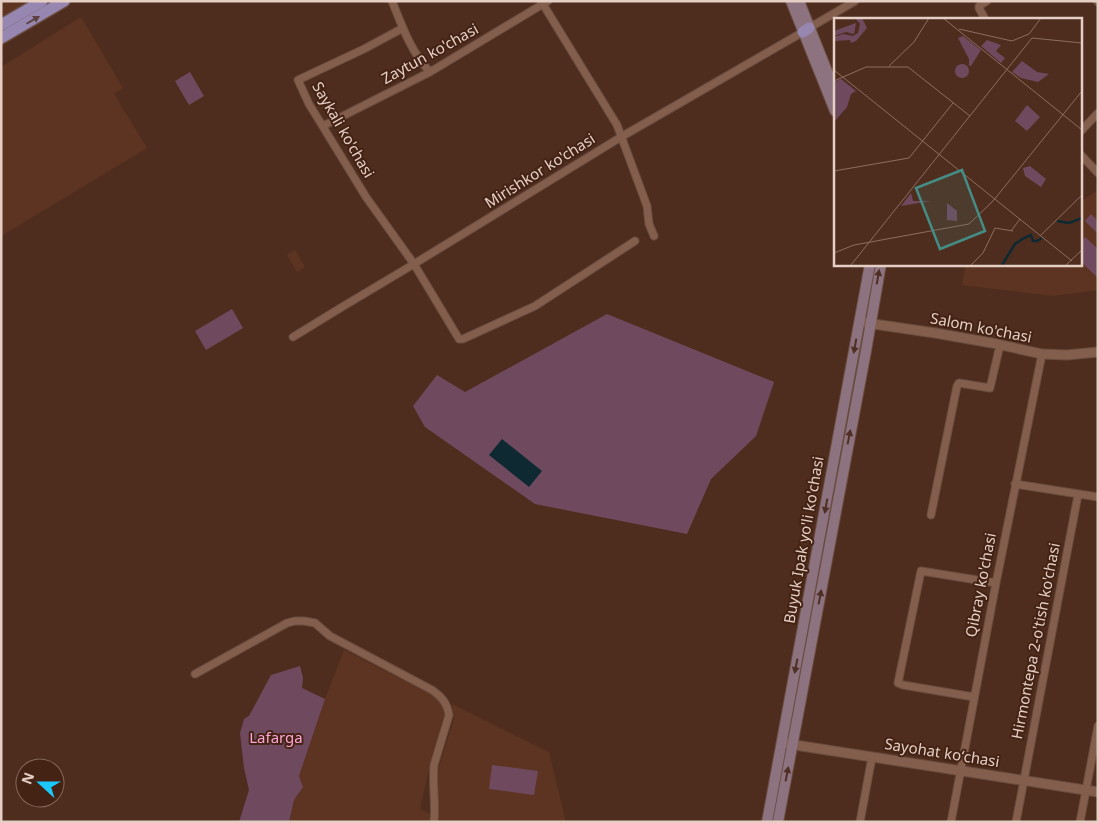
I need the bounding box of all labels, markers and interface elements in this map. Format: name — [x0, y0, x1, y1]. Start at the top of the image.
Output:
one-way arrow — [26, 15, 39, 24]
street label: Zaytun ko'chasi — [377, 18, 482, 88]
inset map — [834, 18, 1082, 265]
street label: Saykali ko'chasi — [308, 78, 379, 181]
street label: Mirishkor ko'chasi — [481, 128, 598, 212]
one-way arrow — [875, 269, 883, 285]
street label: Salom ko'chasi — [929, 307, 1034, 347]
one-way arrow — [851, 339, 859, 355]
one-way arrow — [846, 429, 854, 445]
street label: Buyuk Ipak yo'li ko'chasi — [778, 455, 828, 625]
one-way arrow — [822, 498, 830, 514]
street label: Qibray ko'chasi — [960, 531, 1000, 639]
street label: Hirmontepa 2-o'tish ko'chasi — [1006, 541, 1064, 741]
one-way arrow — [816, 589, 824, 605]
one-way arrow — [792, 658, 800, 674]
park label: Lafarga — [249, 727, 303, 747]
street label: Sayohat koʻchasi — [883, 733, 1001, 771]
north arrow — [15, 758, 65, 808]
one-way arrow — [783, 765, 791, 781]
text: N — [16, 769, 38, 787]

